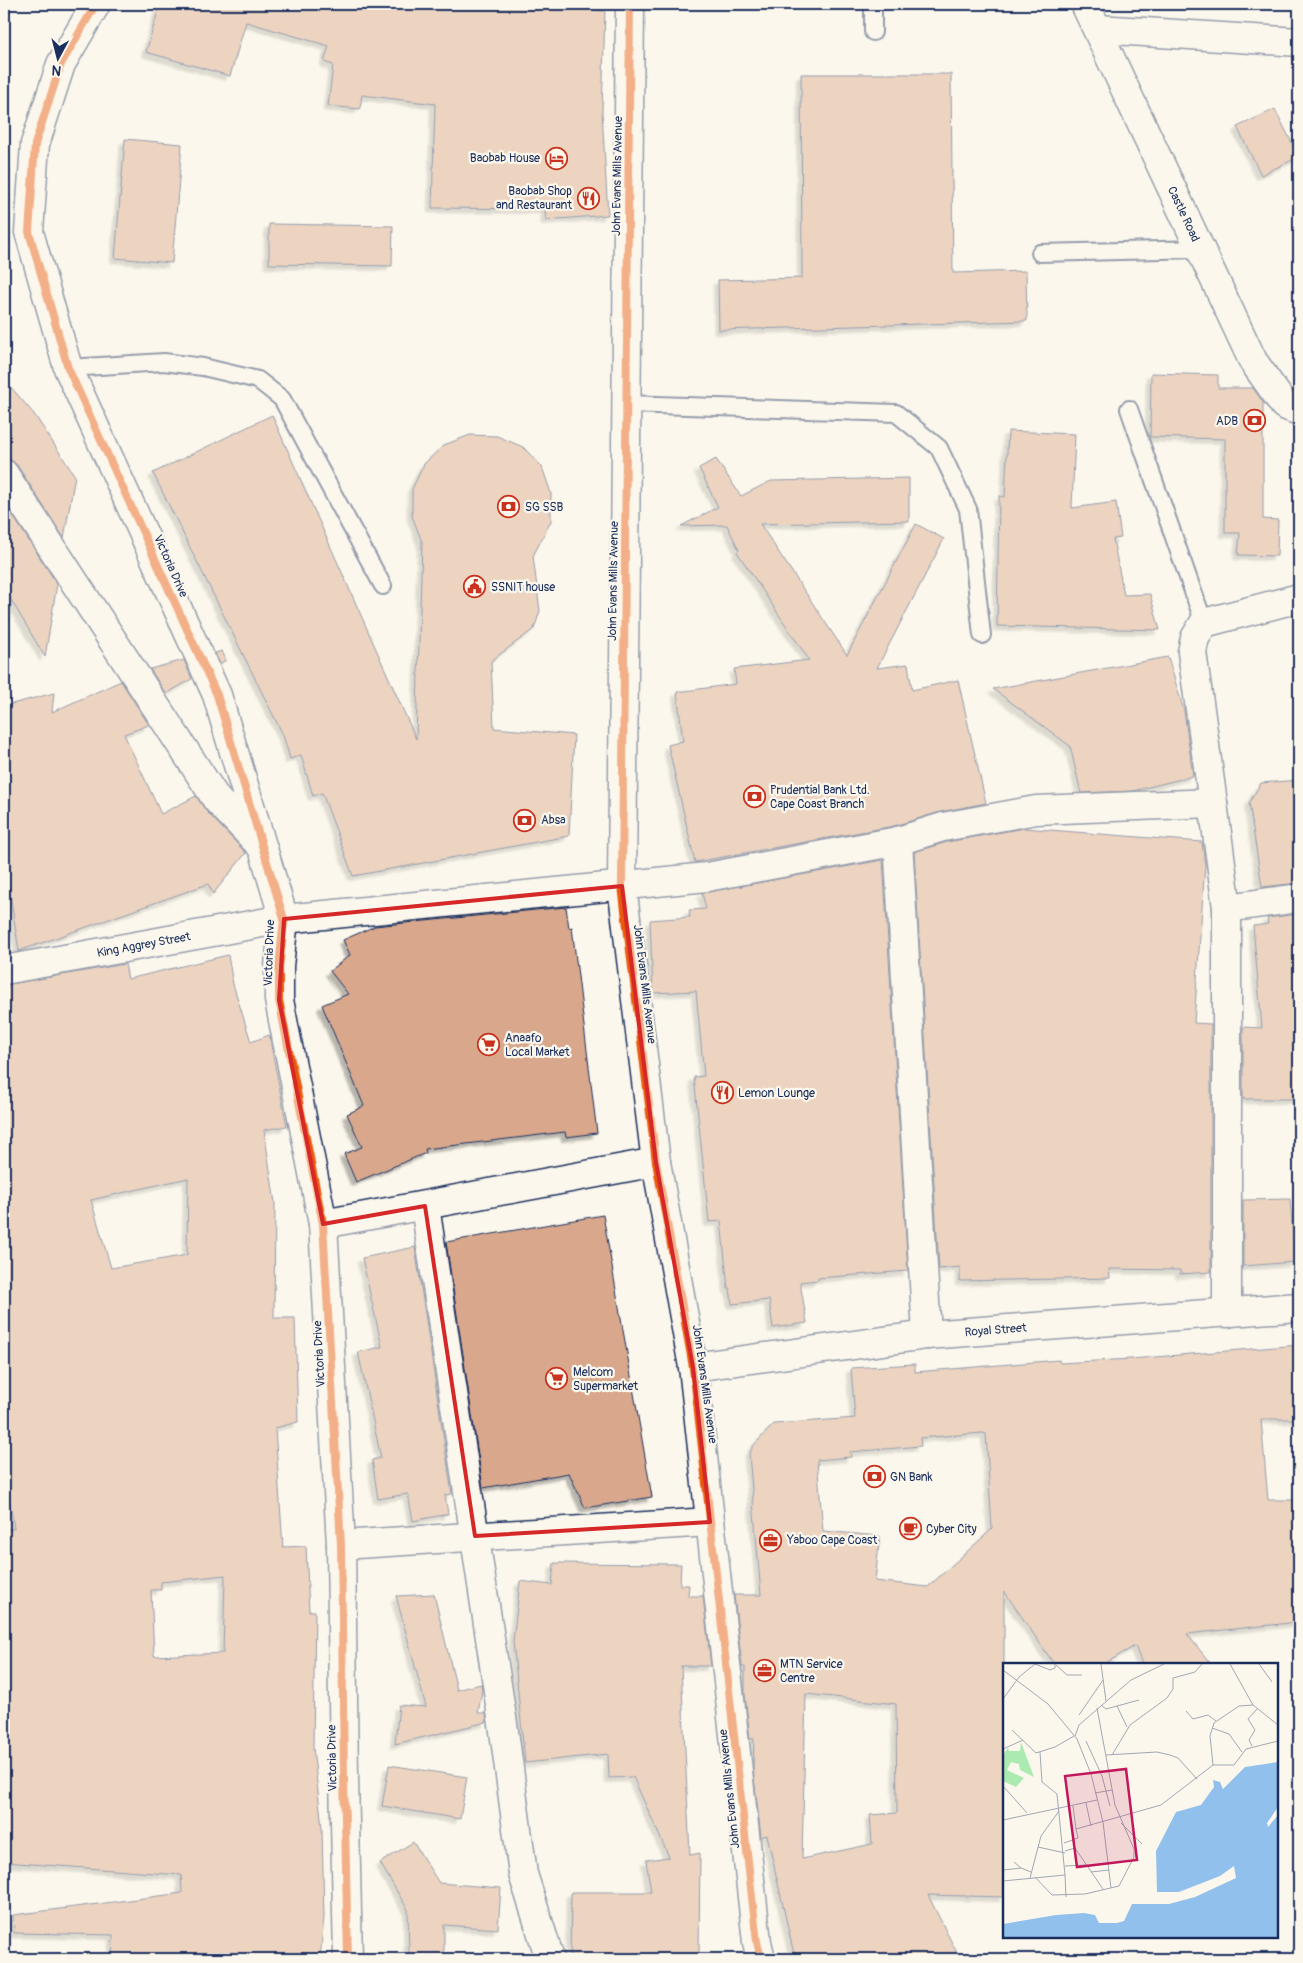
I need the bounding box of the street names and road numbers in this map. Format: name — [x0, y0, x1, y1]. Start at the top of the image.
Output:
street label: John Evans Mills Avenue — [609, 116, 626, 236]
street label: Castle Road — [1164, 184, 1203, 244]
street label: John Evans Mills Avenue — [605, 521, 622, 641]
street label: Victoria Drive — [150, 533, 191, 600]
street label: Victoria Drive — [261, 919, 278, 987]
street label: John Evans Mills Avenue — [630, 924, 659, 1045]
street label: King Aggrey Street — [96, 929, 192, 961]
street label: Victoria Drive — [310, 1320, 329, 1388]
street label: Royal Street — [964, 1321, 1027, 1340]
street label: John Evans Mills Avenue — [689, 1324, 720, 1445]
street label: Victoria Drive — [324, 1724, 341, 1792]
street label: John Evans Mills Avenue — [716, 1728, 743, 1849]

